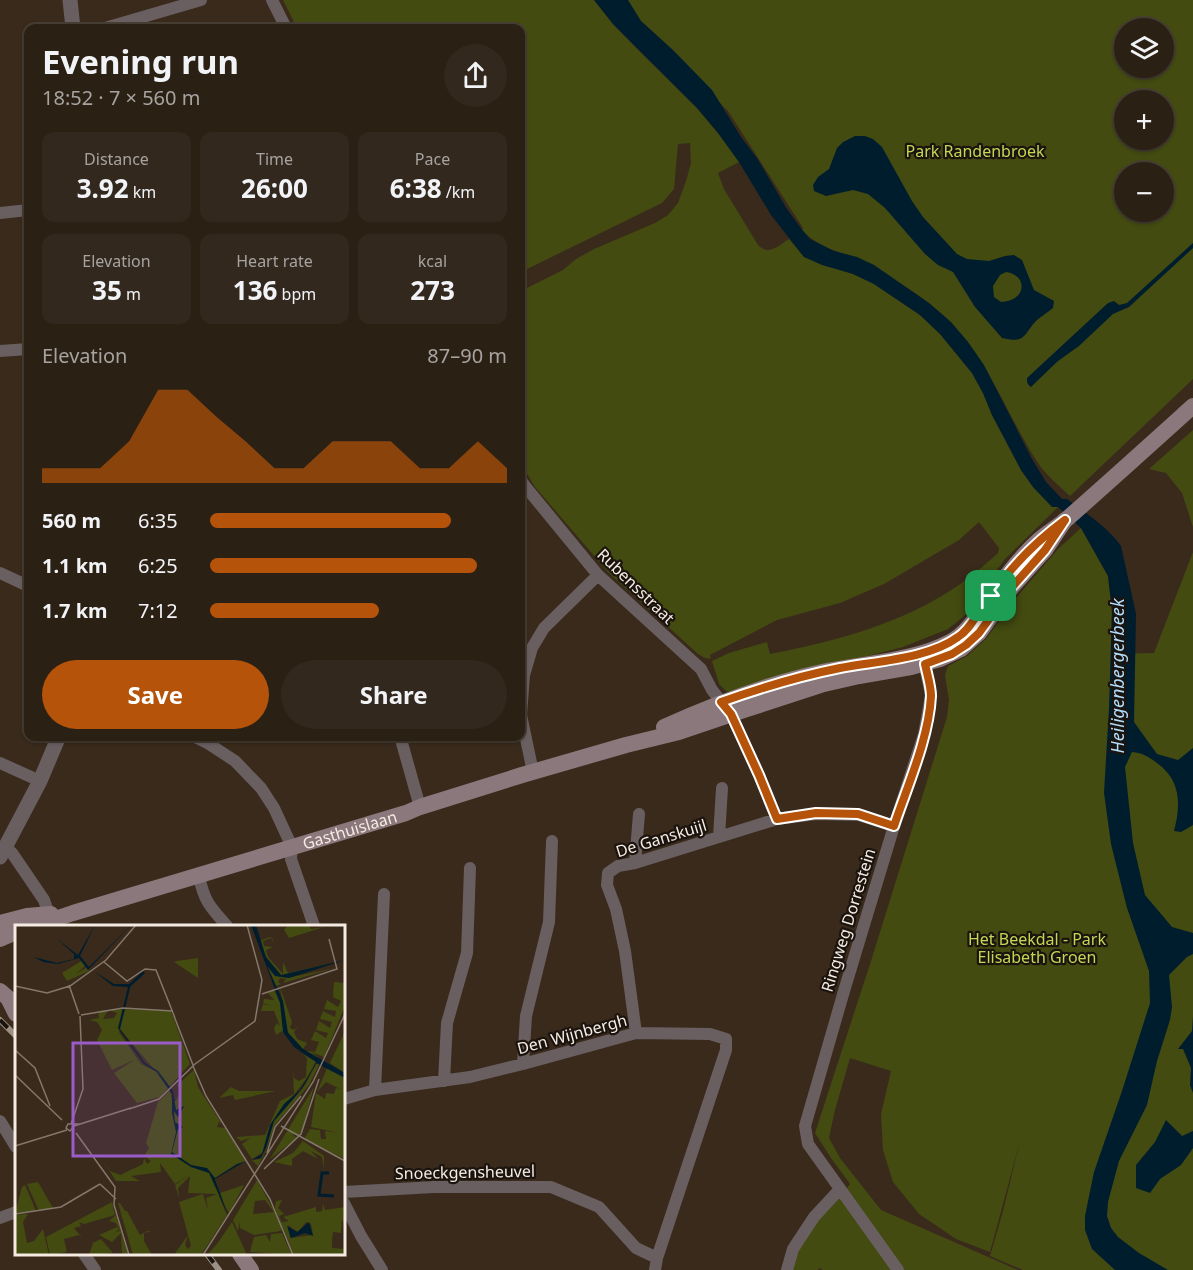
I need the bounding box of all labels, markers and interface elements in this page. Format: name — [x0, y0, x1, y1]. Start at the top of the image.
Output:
map controls — [1114, 18, 1174, 222]
button: layers — [1114, 18, 1174, 78]
text: Evening run — [42, 39, 239, 84]
button: share — [444, 44, 507, 107]
text: 18:52 · 7 × 560 m — [42, 84, 200, 111]
button: + — [1114, 90, 1174, 150]
park label: Park Randenbroek — [906, 140, 1045, 162]
text: Distance — [84, 148, 149, 170]
text: Time — [256, 148, 293, 170]
text: Pace — [415, 148, 450, 170]
button: − — [1114, 162, 1174, 222]
text: 3.92 — [77, 170, 129, 206]
text: 26:00 — [241, 170, 308, 206]
text: 6:38 — [390, 170, 442, 206]
text: km — [129, 181, 156, 203]
text: /km — [442, 181, 475, 203]
text: Elevation — [82, 250, 151, 272]
text: Heart rate — [236, 250, 313, 272]
text: kcal — [418, 250, 447, 272]
text: 35 — [92, 272, 122, 308]
text: 136 — [233, 272, 277, 308]
text: 273 — [410, 272, 455, 308]
text: m — [122, 283, 141, 305]
text: bpm — [277, 283, 316, 305]
text: Elevation — [42, 342, 127, 369]
text: 87–90 m — [427, 342, 507, 369]
text: 560 m — [42, 507, 101, 534]
text: 6:35 — [138, 507, 178, 534]
street label: Rubensstraat — [592, 543, 680, 629]
text: 1.1 km — [42, 552, 108, 579]
text: 6:25 — [138, 552, 178, 579]
pin — [965, 570, 1016, 621]
icon: arrive — [974, 579, 1007, 612]
text: 1.7 km — [42, 597, 108, 624]
text: 7:12 — [138, 597, 178, 624]
water label: Heiligenbergerbeek — [1105, 597, 1129, 754]
button: Save — [42, 660, 269, 729]
button: Share — [281, 660, 507, 729]
street label: Gasthuislaan — [300, 805, 400, 854]
street label: De Ganskuijl — [613, 814, 709, 862]
street label: Ringweg Dorrestein — [816, 845, 880, 995]
inset map — [15, 925, 345, 1255]
park label: Het Beekdal - Park Elisabeth Groen — [968, 928, 1106, 968]
street label: Den Wijnbergh — [515, 1009, 629, 1059]
street label: Snoeckgensheuvel — [395, 1160, 535, 1184]

